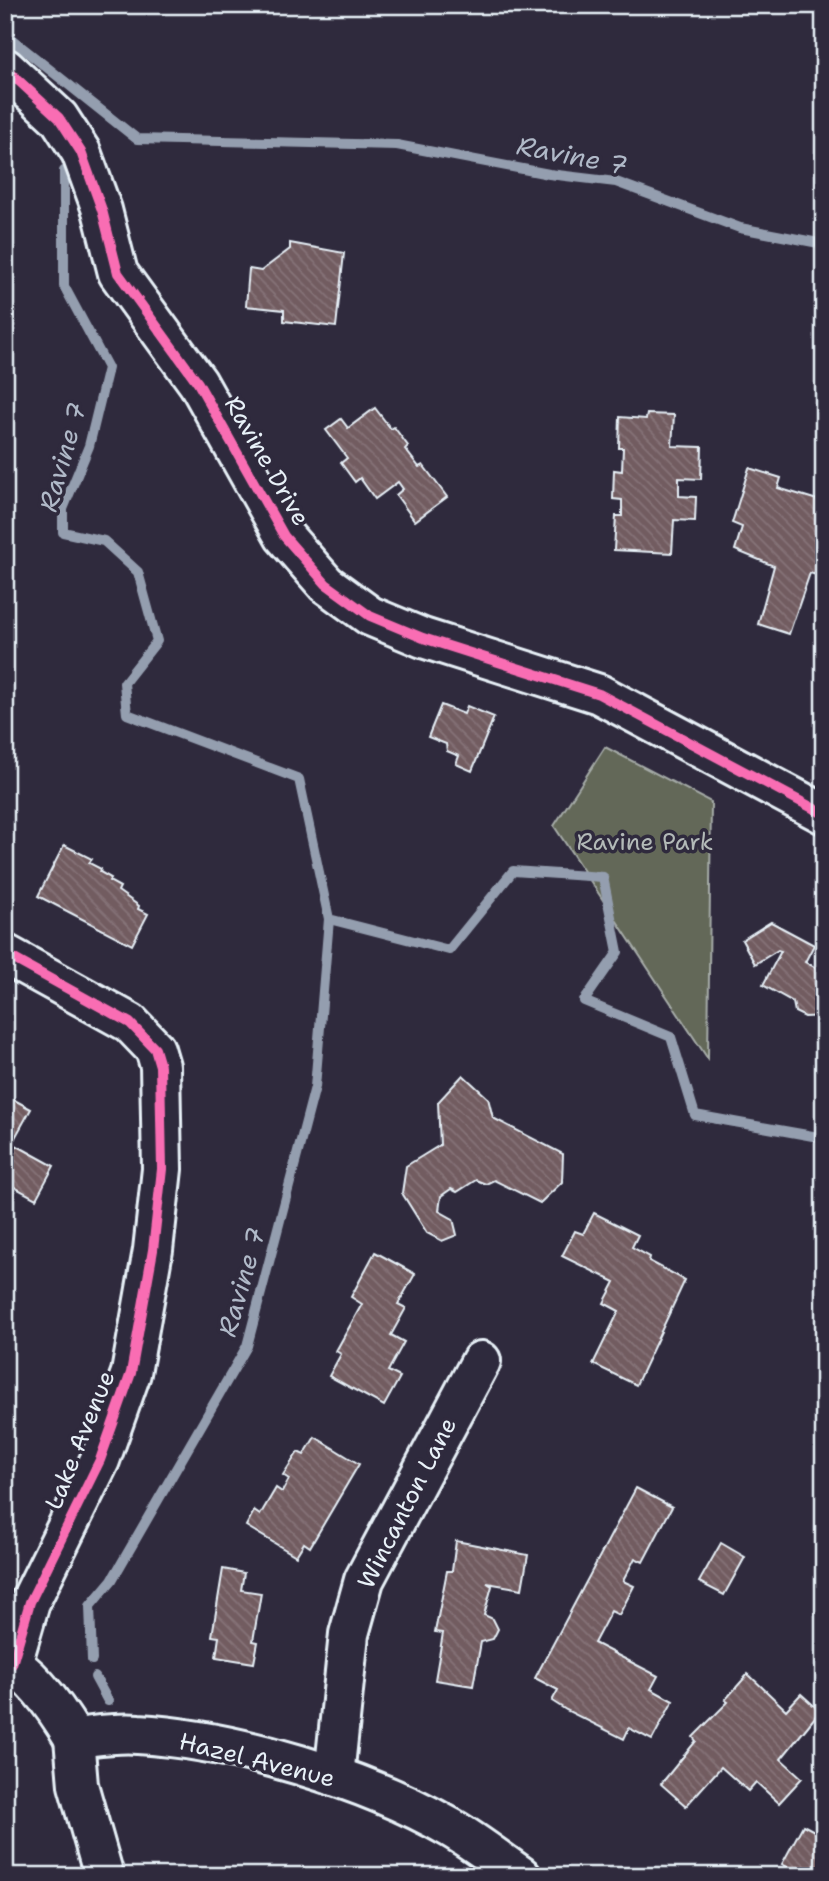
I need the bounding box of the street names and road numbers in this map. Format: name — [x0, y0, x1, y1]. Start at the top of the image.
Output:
street label: Ravine Drive — [217, 390, 317, 532]
street label: Lake Avenue — [38, 1366, 122, 1514]
street label: Wincanton Lane — [350, 1412, 464, 1594]
street label: Hazel Avenue — [176, 1725, 338, 1795]

